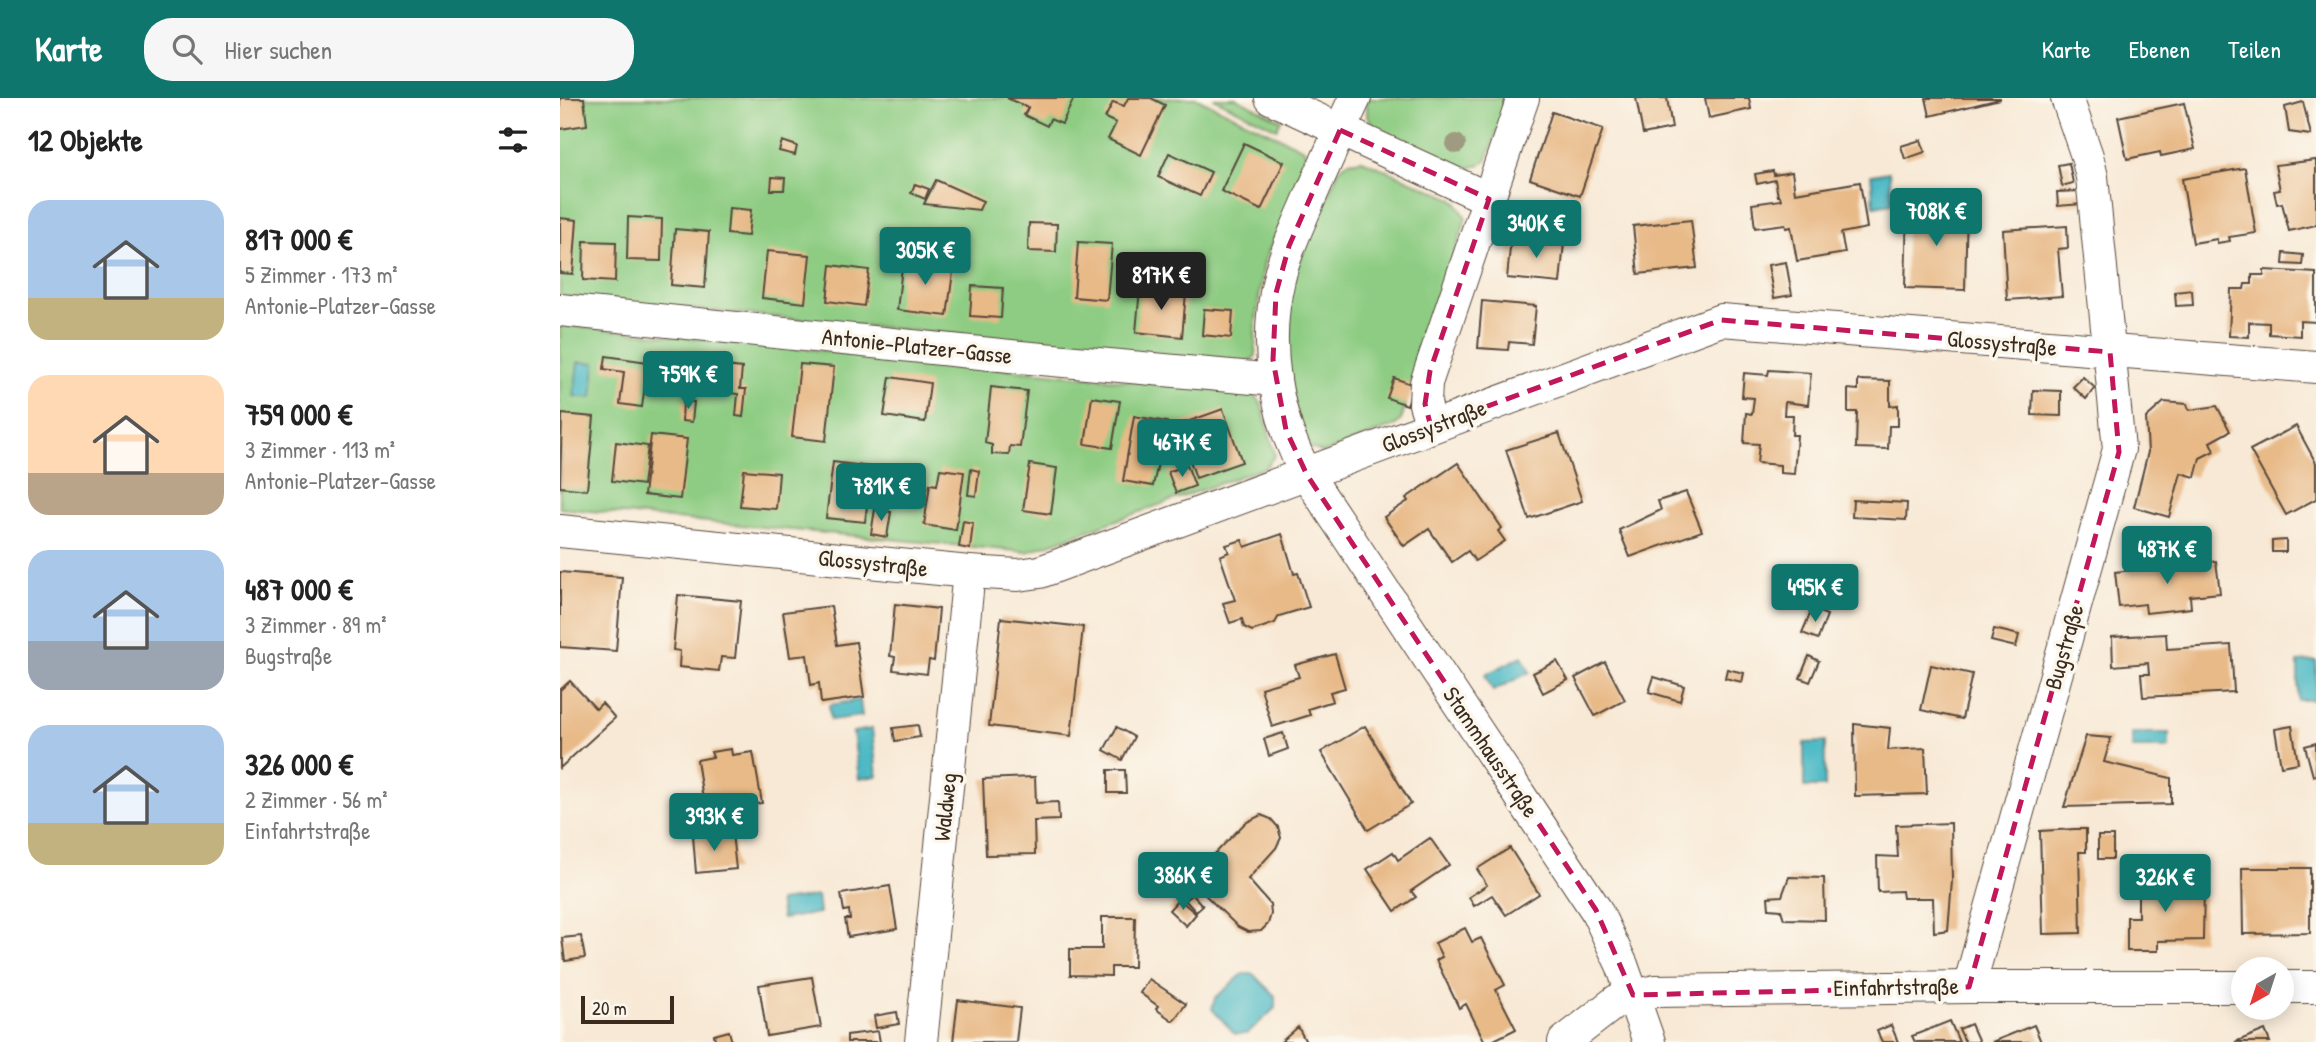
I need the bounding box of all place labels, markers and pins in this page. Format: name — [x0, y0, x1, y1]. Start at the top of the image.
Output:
pin: 708K € — [1879, 188, 1993, 248]
pin: 340K € — [1479, 200, 1593, 260]
pin: 305K € — [868, 228, 982, 287]
pin: 817K € — [1104, 252, 1218, 312]
pin: 759K € — [631, 352, 745, 411]
pin: 467K € — [1125, 420, 1239, 479]
pin: 781K € — [824, 464, 938, 523]
pin: 487K € — [2110, 526, 2224, 586]
pin: 495K € — [1758, 564, 1872, 624]
pin: 393K € — [657, 794, 771, 853]
pin: 386K € — [1126, 852, 1240, 912]
pin: 326K € — [2108, 854, 2222, 914]

